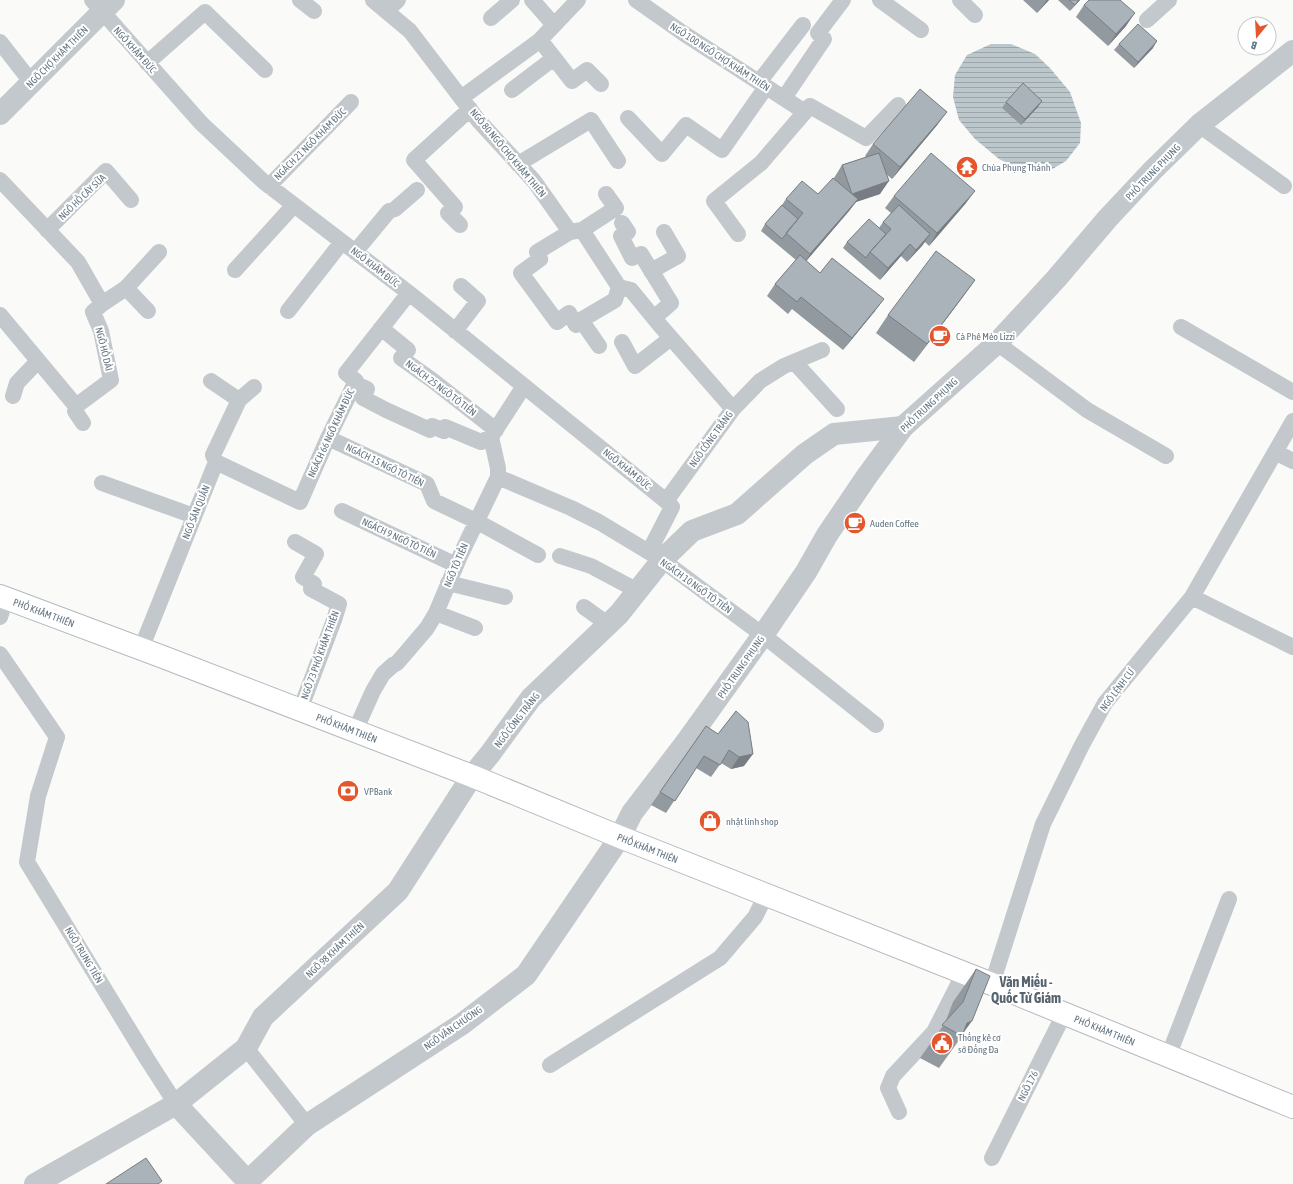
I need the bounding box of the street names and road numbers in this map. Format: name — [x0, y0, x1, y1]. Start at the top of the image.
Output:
street label: NGÕ 100 NGÕ CHỢ KHÂM THIÊN — [668, 21, 772, 93]
street label: NGÕ CHỢ KHÂM THIÊN — [24, 24, 90, 90]
street label: NGÕ KHÂM ĐỨC — [111, 25, 159, 76]
street label: NGÁCH 21 NGÕ KHÂM ĐỨC — [272, 106, 348, 182]
street label: NGÕ 80 NGÕ CHỢ KHÂM THIÊN — [468, 107, 548, 199]
street label: PHỐ TRUNG PHỤNG — [1123, 141, 1183, 202]
street label: NGÕ HỒ CÂY SỮA — [55, 171, 108, 222]
street label: NGÕ KHÂM ĐỨC — [349, 245, 402, 290]
street label: NGÕ HỒ DÀI — [93, 326, 116, 372]
street label: NGÁCH 25 NGÕ TÔ TIỀN — [404, 357, 479, 418]
street label: PHỐ TRUNG PHỤNG — [898, 375, 960, 434]
street label: NGÁCH 66 NGÕ KHÂM ĐỨC — [306, 386, 357, 479]
street label: NGÕ CỐNG TRẮNG — [686, 408, 735, 469]
street label: NGÁCH 15 NGÕ TÔ TIỀN — [344, 440, 426, 489]
street label: NGÕ KHÂM ĐỨC — [601, 446, 653, 492]
street label: NGÕ SÂN QUẦN — [179, 483, 212, 541]
street label: NGÁCH 9 NGÕ TÔ TIỀN — [360, 515, 438, 560]
street label: NGÕ TÔ TIỀN — [441, 541, 470, 589]
street label: NGÁCH 10 NGÕ TÔ TIỀN — [658, 556, 734, 616]
street label: PHỐ KHÂM THIÊN — [12, 596, 76, 629]
street label: NGÕ 73 PHỐ KHÂM THIÊN — [298, 609, 341, 701]
street label: PHỐ TRUNG PHỤNG — [715, 633, 767, 700]
street label: NGÕ LỆNH CƯ — [1098, 667, 1137, 713]
street label: NGÕ CỐNG TRẮNG — [491, 690, 542, 750]
street label: PHỐ KHÂM THIÊN — [315, 711, 379, 745]
street label: PHỐ KHÂM THIÊN — [616, 831, 680, 865]
street label: NGÕ 98 KHÂM THIÊN — [304, 920, 367, 980]
street label: NGÕ TRUNG TIỀN — [63, 924, 106, 985]
street label: NGÕ VĂN CHƯƠNG — [422, 1004, 484, 1052]
street label: PHỐ KHÂM THIÊN — [1073, 1013, 1137, 1047]
street label: NGÕ 176 — [1016, 1069, 1040, 1103]

